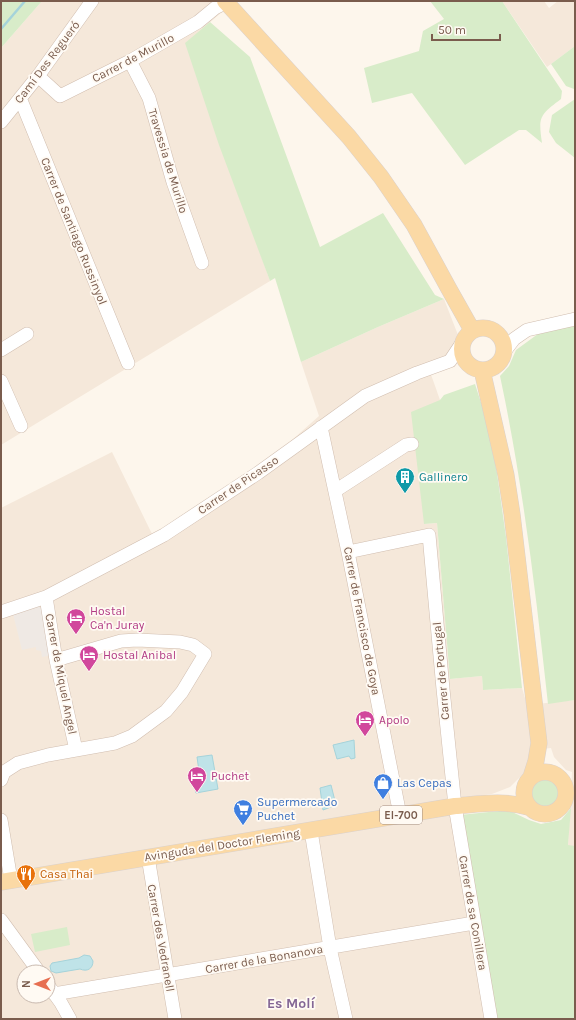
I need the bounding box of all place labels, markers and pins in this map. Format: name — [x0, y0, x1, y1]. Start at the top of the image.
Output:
building icon: Gallinero — [394, 466, 416, 494]
place label: Gallinero — [419, 470, 468, 484]
place label: Hostal Ca'n Juray — [90, 604, 145, 632]
hotel icon: Hostal Ca'n Juray — [65, 607, 87, 635]
hotel icon: Hostal Anibal — [78, 644, 100, 672]
place label: Hostal Anibal — [103, 648, 176, 662]
hotel icon: Apolo — [354, 709, 376, 737]
place label: Apolo — [379, 713, 409, 727]
hotel icon: Puchet — [186, 765, 208, 793]
place label: Puchet — [211, 769, 250, 783]
shop icon: Las Cepas — [372, 772, 394, 800]
place label: Las Cepas — [397, 776, 452, 790]
place label: Supermercado Puchet — [257, 795, 337, 823]
supermarket icon: Supermercado Puchet — [232, 798, 254, 826]
restaurant icon: Casa Thai — [15, 863, 37, 891]
place label: Casa Thai — [40, 867, 93, 881]

